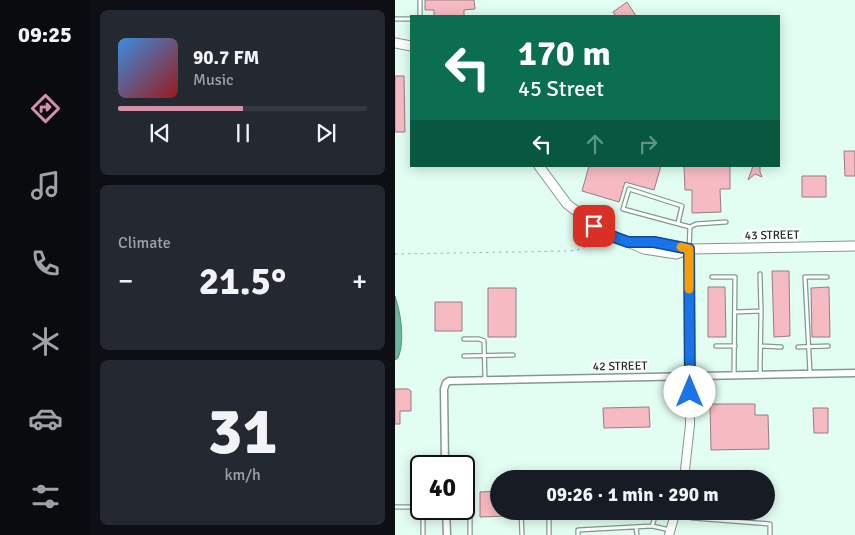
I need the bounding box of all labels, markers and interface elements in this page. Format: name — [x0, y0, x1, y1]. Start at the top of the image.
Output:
text: 09:25 — [18, 21, 72, 48]
text: 170 m — [518, 32, 611, 75]
icon: left — [435, 35, 500, 100]
text: 90.7 FM — [193, 46, 259, 70]
text: Music — [193, 70, 234, 90]
text: 45 Street — [518, 75, 604, 102]
icon: directions — [28, 91, 63, 126]
icon: previous — [146, 119, 174, 147]
icon: pause — [229, 119, 257, 147]
icon: next — [312, 119, 340, 147]
icon: left — [528, 130, 556, 158]
icon: ahead — [581, 130, 609, 158]
icon: right — [634, 130, 662, 158]
icon: music — [28, 168, 63, 203]
pin — [573, 205, 615, 247]
icon: arrive — [580, 212, 608, 240]
street label: 43 STREET — [745, 228, 800, 243]
text: Climate — [118, 233, 171, 253]
icon: phone — [28, 246, 63, 281]
text: 21.5° — [199, 258, 286, 305]
text: − — [118, 264, 133, 298]
text: + — [352, 264, 367, 298]
icon: climate — [28, 324, 63, 359]
street label: 42 STREET — [593, 359, 648, 374]
position arrow — [663, 365, 715, 417]
text: 31 — [207, 392, 278, 472]
icon: car — [28, 401, 63, 436]
speed limit sign: 40 — [410, 455, 475, 520]
text: km/h — [224, 465, 261, 485]
icon: filters — [28, 479, 63, 514]
text: 09:26 · 1 min · 290 m — [546, 483, 719, 507]

